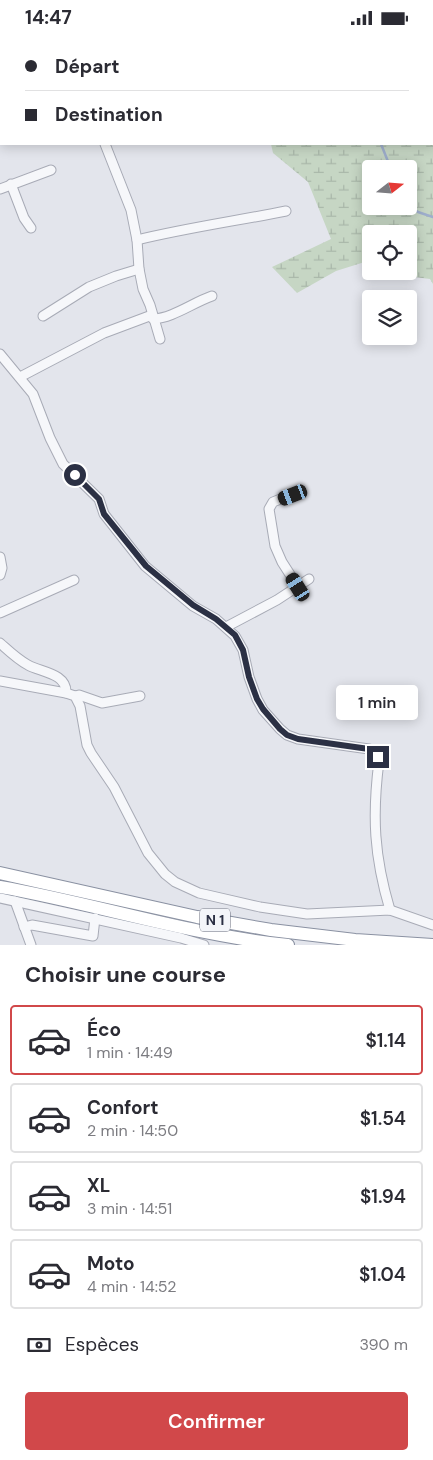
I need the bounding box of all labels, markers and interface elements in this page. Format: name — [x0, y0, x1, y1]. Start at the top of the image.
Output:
text: 14:47 — [25, 5, 72, 30]
text: Départ — [55, 54, 119, 79]
text: Destination — [55, 102, 163, 127]
north arrow — [362, 160, 418, 215]
map controls — [362, 160, 417, 345]
button: locate — [362, 225, 417, 280]
button: layers — [362, 290, 417, 345]
route start — [64, 464, 86, 486]
car — [276, 483, 309, 507]
car — [283, 570, 312, 604]
callout: 1 min — [337, 685, 419, 719]
text: 1 min — [358, 692, 396, 713]
route end — [367, 746, 389, 768]
road number: N 1 — [200, 909, 230, 931]
text: Choisir une course — [25, 960, 226, 989]
text: Éco — [87, 1017, 121, 1042]
icon: car — [27, 1018, 72, 1063]
text: $1.14 — [365, 1028, 406, 1053]
text: 1 min · 14:49 — [87, 1042, 173, 1063]
text: Confort — [87, 1095, 159, 1120]
icon: car — [27, 1096, 72, 1141]
text: $1.54 — [360, 1106, 406, 1131]
text: 2 min · 14:50 — [87, 1120, 178, 1141]
text: XL — [87, 1173, 110, 1198]
icon: car — [27, 1174, 72, 1219]
text: $1.94 — [360, 1184, 406, 1209]
text: 3 min · 14:51 — [87, 1198, 172, 1219]
text: Moto — [87, 1251, 135, 1276]
icon: car — [27, 1252, 72, 1297]
text: $1.04 — [359, 1262, 406, 1287]
text: 4 min · 14:52 — [87, 1276, 177, 1297]
icon: cash — [25, 1331, 53, 1359]
text: Espèces — [65, 1332, 139, 1357]
text: 390 m — [360, 1334, 408, 1355]
button: Confirmer — [25, 1392, 408, 1450]

